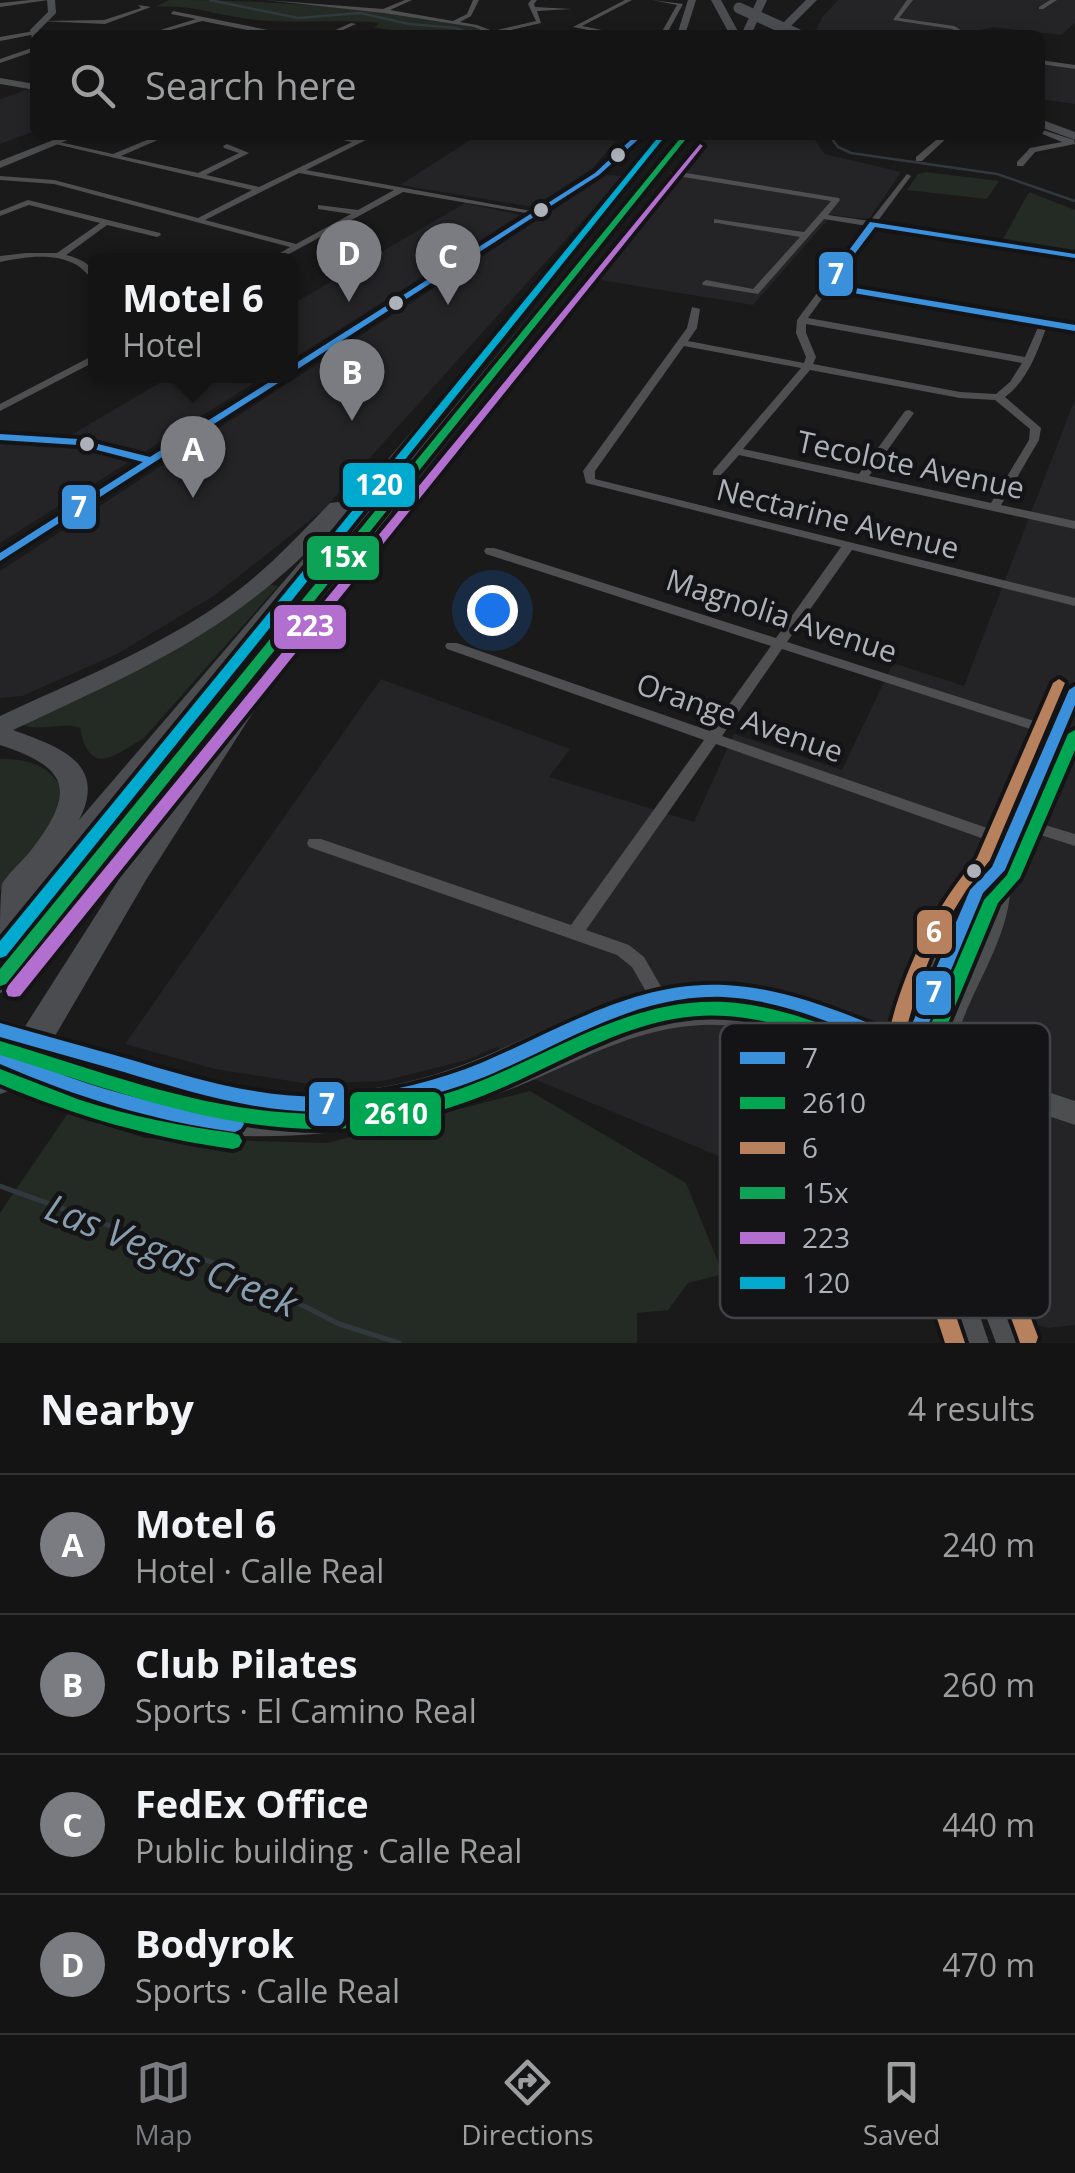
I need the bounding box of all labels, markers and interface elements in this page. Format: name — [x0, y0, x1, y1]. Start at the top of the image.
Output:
search box — [30, 30, 1045, 140]
icon: search — [65, 58, 120, 113]
text: Search here — [145, 59, 357, 111]
unlabelled marker — [608, 145, 628, 165]
unlabelled marker — [531, 200, 551, 220]
pin: D — [316, 220, 382, 302]
pin: C — [416, 222, 480, 305]
line badge: 7 — [817, 250, 855, 298]
popup — [88, 253, 298, 383]
text: 7 — [828, 254, 844, 292]
text: Motel 6 — [122, 271, 264, 323]
unlabelled marker — [386, 293, 406, 313]
text: Hotel — [122, 323, 203, 366]
pin: B — [320, 338, 384, 421]
pin: A — [160, 416, 226, 498]
street label: Tecolote Avenue — [794, 420, 1028, 508]
unlabelled marker — [77, 434, 97, 454]
line badge: 120 — [341, 461, 417, 509]
text: 120 — [355, 465, 403, 503]
street label: Nectarine Avenue — [712, 468, 964, 568]
line badge: 7 — [60, 483, 98, 531]
text: 7 — [71, 487, 87, 525]
line badge: 15x — [305, 534, 381, 582]
text: 15x — [319, 537, 368, 575]
street label: Magnolia Avenue — [661, 558, 903, 672]
your location — [467, 585, 518, 636]
line badge: 223 — [272, 603, 348, 651]
text: 223 — [286, 606, 334, 644]
street label: Orange Avenue — [631, 662, 849, 772]
unlabelled marker — [964, 861, 984, 881]
line badge: 6 — [915, 908, 954, 956]
text: 6 — [926, 912, 942, 950]
line badge: 7 — [914, 969, 953, 1017]
text: 7 — [926, 972, 942, 1010]
legend — [720, 1023, 1050, 1318]
text: 7 — [802, 1038, 818, 1076]
line badge: 7 — [307, 1080, 346, 1128]
text: 2610 — [802, 1083, 866, 1121]
text: 7 — [319, 1084, 335, 1122]
line badge: 2610 — [348, 1090, 443, 1138]
text: 2610 — [364, 1094, 428, 1132]
text: 6 — [802, 1128, 818, 1166]
text: 15x — [802, 1173, 849, 1211]
water label: Las Vegas Creek — [38, 1180, 307, 1329]
text: 223 — [802, 1218, 850, 1256]
text: 120 — [802, 1263, 850, 1301]
text: Nearby — [40, 1380, 194, 1437]
text: 4 results — [908, 1387, 1035, 1430]
text: Motel 6 — [135, 1497, 277, 1549]
text: A — [61, 1523, 84, 1566]
text: 240 m — [942, 1523, 1035, 1566]
text: Hotel · Calle Real — [135, 1549, 384, 1592]
text: Club Pilates — [135, 1637, 358, 1689]
text: B — [62, 1663, 83, 1706]
text: 260 m — [942, 1663, 1035, 1706]
text: Sports · El Camino Real — [135, 1689, 477, 1732]
text: FedEx Office — [135, 1777, 369, 1829]
text: C — [62, 1803, 83, 1846]
text: 440 m — [942, 1803, 1035, 1846]
text: Public building · Calle Real — [135, 1829, 522, 1872]
text: Bodyrok — [135, 1917, 294, 1969]
text: D — [61, 1943, 84, 1986]
text: 470 m — [942, 1943, 1035, 1986]
text: Sports · Calle Real — [135, 1969, 400, 2012]
tab: Map — [134, 2055, 192, 2153]
tab: Directions — [461, 2055, 594, 2153]
tab: Saved — [863, 2055, 940, 2153]

